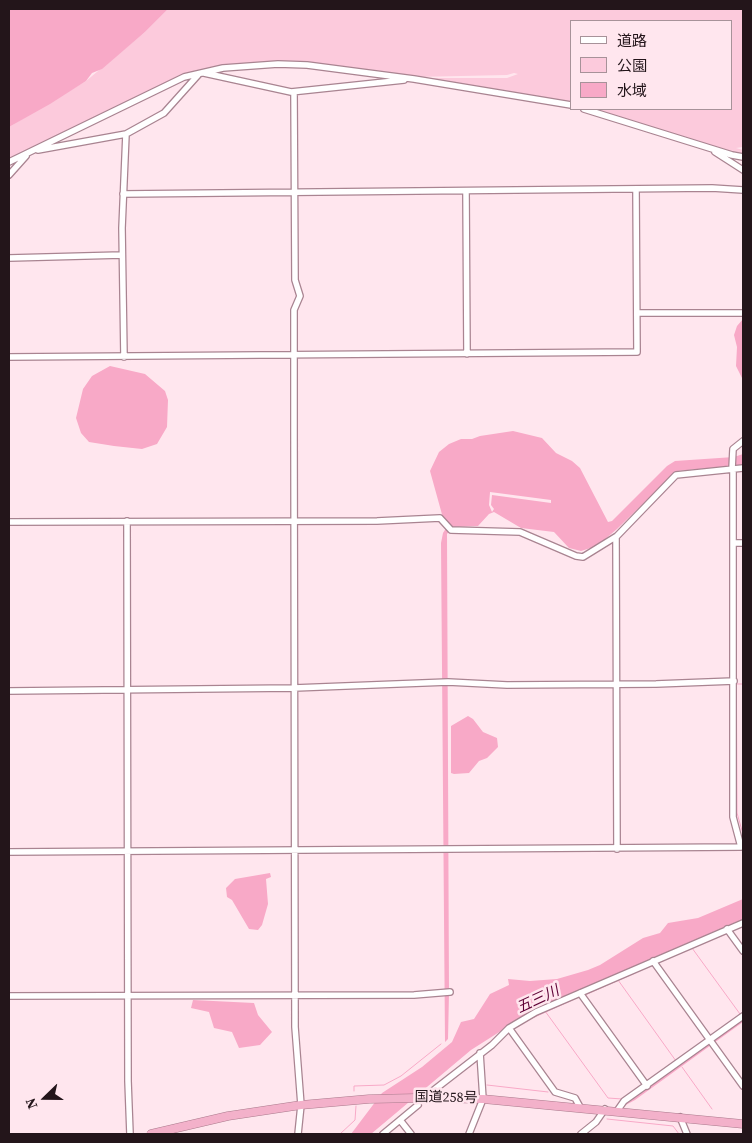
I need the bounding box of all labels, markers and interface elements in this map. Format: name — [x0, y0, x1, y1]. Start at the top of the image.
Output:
legend — [570, 20, 732, 110]
text: 道路 — [617, 30, 647, 51]
text: 公園 — [617, 55, 647, 76]
text: 水域 — [617, 80, 647, 101]
water label: 五三川 — [514, 982, 562, 1018]
north arrow — [20, 1073, 70, 1123]
street label: 国道258号 — [414, 1089, 478, 1107]
text: N — [20, 1095, 42, 1112]

